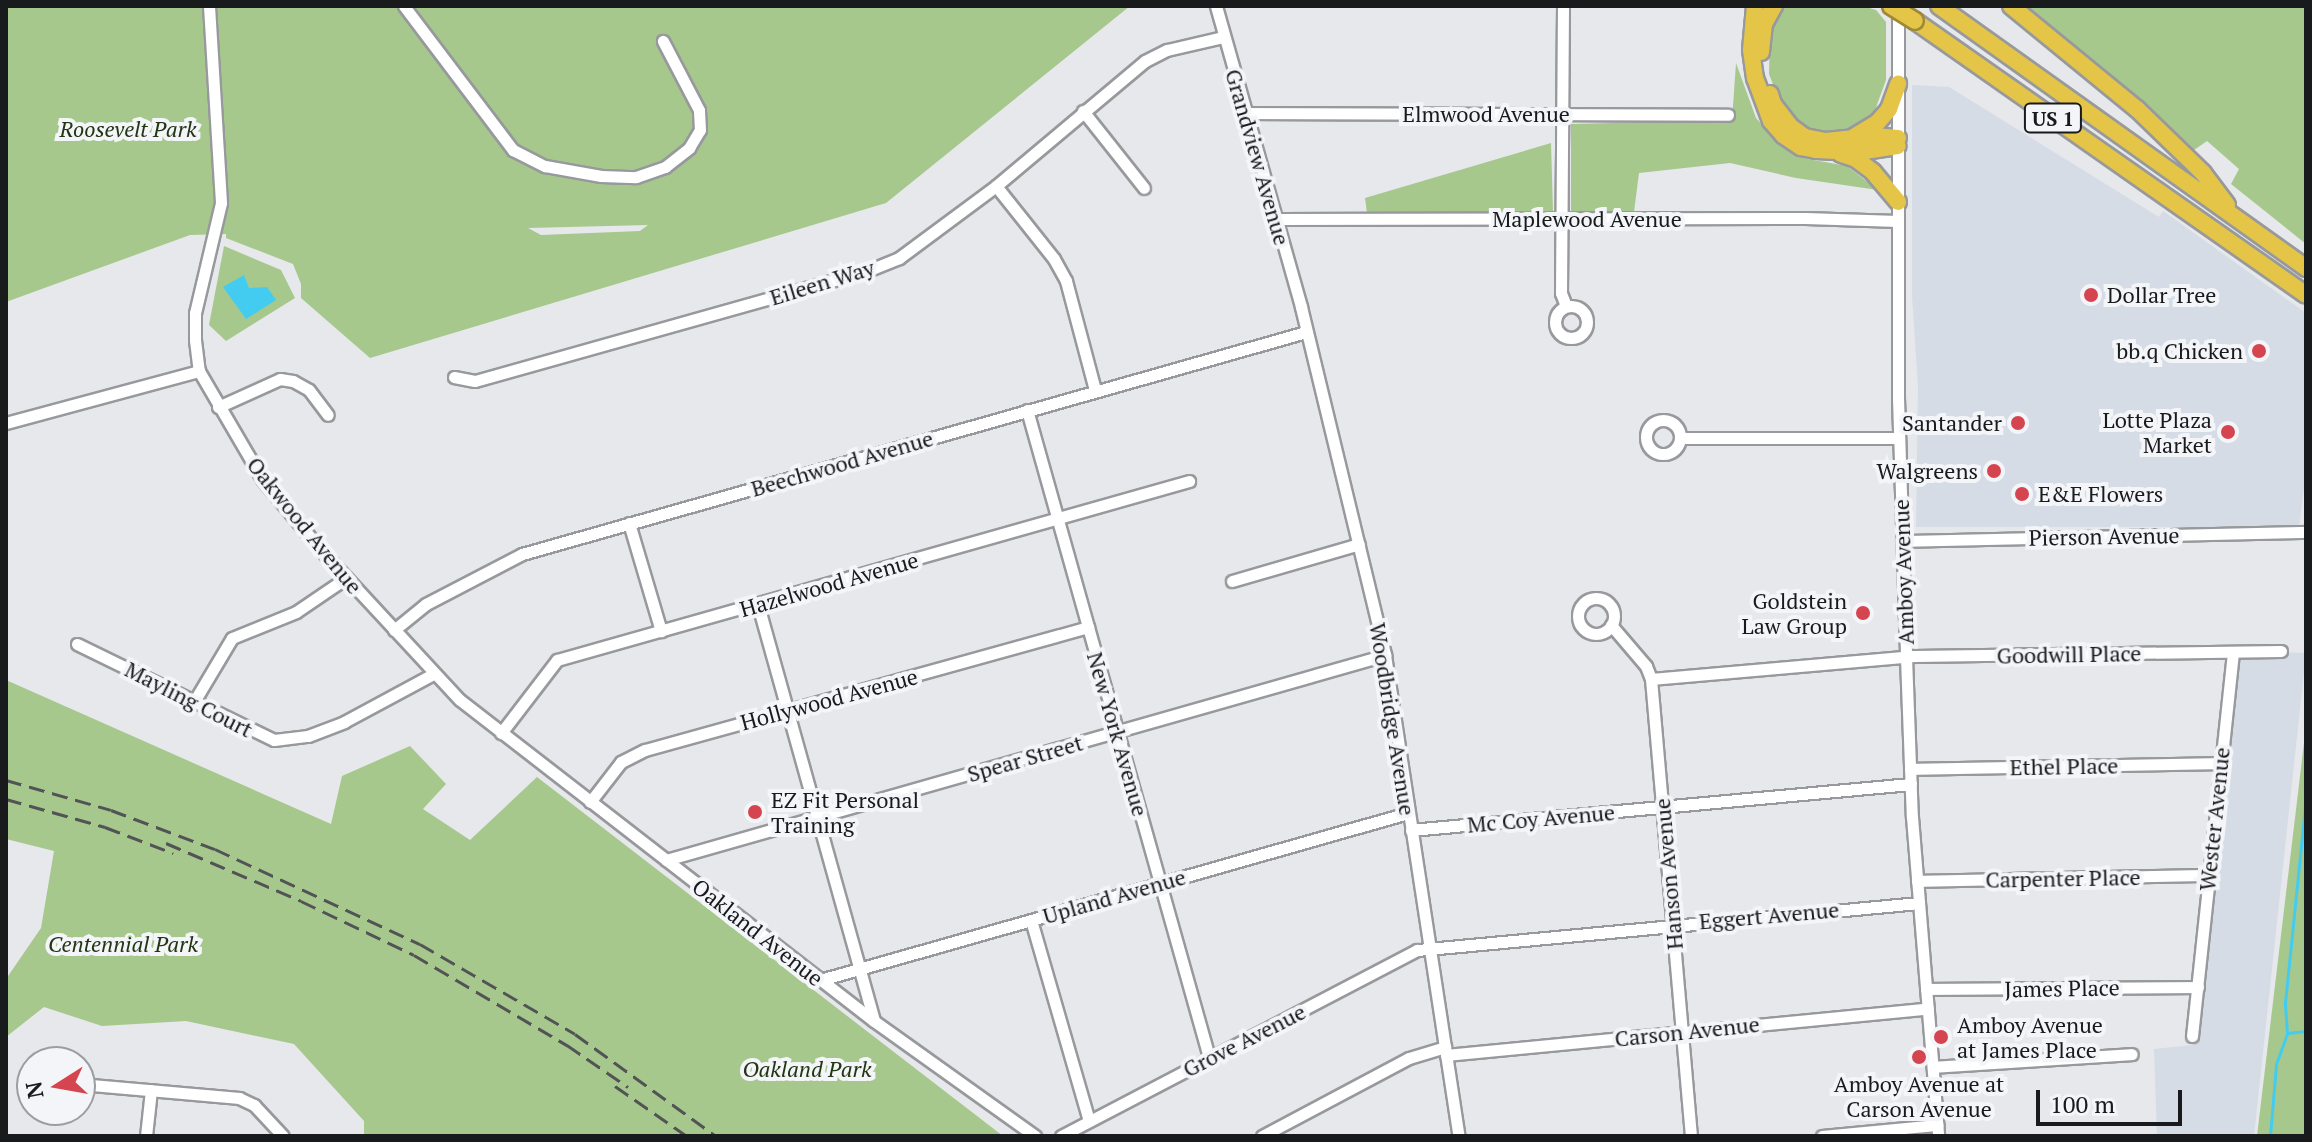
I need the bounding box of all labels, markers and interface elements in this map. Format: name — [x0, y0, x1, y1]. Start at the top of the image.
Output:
street label: Grandview Avenue — [1220, 66, 1296, 248]
street label: Elmwood Avenue — [1402, 101, 1570, 127]
road number: US 1 — [2023, 102, 2083, 134]
park label: Roosevelt Park — [60, 116, 196, 142]
street label: Maplewood Avenue — [1492, 206, 1682, 232]
street label: Eileen Way — [767, 254, 877, 310]
place label: Dollar Tree — [2107, 282, 2216, 308]
marker: Dollar Tree — [2082, 286, 2100, 304]
place label: bb.q Chicken — [2116, 338, 2243, 364]
marker: bb.q Chicken — [2250, 342, 2268, 360]
place label: Lotte Plaza Market — [2103, 406, 2212, 458]
place label: Santander — [1902, 410, 2002, 436]
marker: Santander — [2009, 414, 2027, 432]
marker: Lotte Plaza Market — [2219, 423, 2237, 441]
street label: Beechwood Avenue — [748, 424, 936, 502]
street label: Oakwood Avenue — [242, 451, 368, 599]
place label: Walgreens — [1876, 458, 1978, 484]
marker: Walgreens — [1985, 462, 2003, 480]
place label: E&E Flowers — [2038, 481, 2163, 507]
marker: E&E Flowers — [2013, 485, 2031, 503]
street label: Amboy Avenue — [1887, 498, 1919, 646]
street label: Pierson Avenue — [2028, 521, 2180, 551]
street label: Hazelwood Avenue — [736, 546, 922, 622]
place label: Goldstein Law Group — [1742, 587, 1847, 638]
marker: Goldstein Law Group — [1854, 604, 1872, 622]
street label: Woodbridge Avenue — [1365, 621, 1421, 817]
street label: Goodwill Place — [1996, 640, 2142, 668]
street label: New York Avenue — [1082, 649, 1154, 819]
street label: Mayling Court — [121, 656, 257, 742]
street label: Hollywood Avenue — [737, 663, 921, 735]
street label: Spear Street — [964, 729, 1086, 787]
street label: Wester Avenue — [2193, 746, 2235, 892]
street label: Ethel Place — [2009, 752, 2119, 780]
place label: EZ Fit Personal Training — [771, 786, 919, 838]
street label: Hanson Avenue — [1648, 797, 1688, 951]
street label: Mc Coy Avenue — [1466, 798, 1616, 838]
marker: EZ Fit Personal Training — [746, 803, 764, 821]
street label: Upland Avenue — [1039, 863, 1189, 929]
street label: Carpenter Place — [1985, 863, 2141, 893]
street label: Oakland Avenue — [687, 873, 829, 991]
street label: Eggert Avenue — [1698, 896, 1840, 934]
park label: Centennial Park — [48, 931, 198, 957]
street label: James Place — [2004, 974, 2120, 1002]
street label: Grove Avenue — [1178, 998, 1310, 1082]
street label: Carson Avenue — [1613, 1010, 1761, 1052]
place label: Amboy Avenue at James Place — [1957, 1011, 2103, 1062]
marker: Amboy Avenue at James Place — [1932, 1028, 1950, 1046]
north arrow — [16, 1046, 96, 1126]
marker: Amboy Avenue at Carson Avenue — [1910, 1048, 1928, 1066]
park label: Oakland Park — [743, 1056, 871, 1082]
place label: Amboy Avenue at Carson Avenue — [1834, 1070, 2004, 1122]
scale bar — [2040, 1074, 2186, 1124]
text: N — [18, 1079, 50, 1101]
text: 100 m — [2050, 1088, 2115, 1120]

